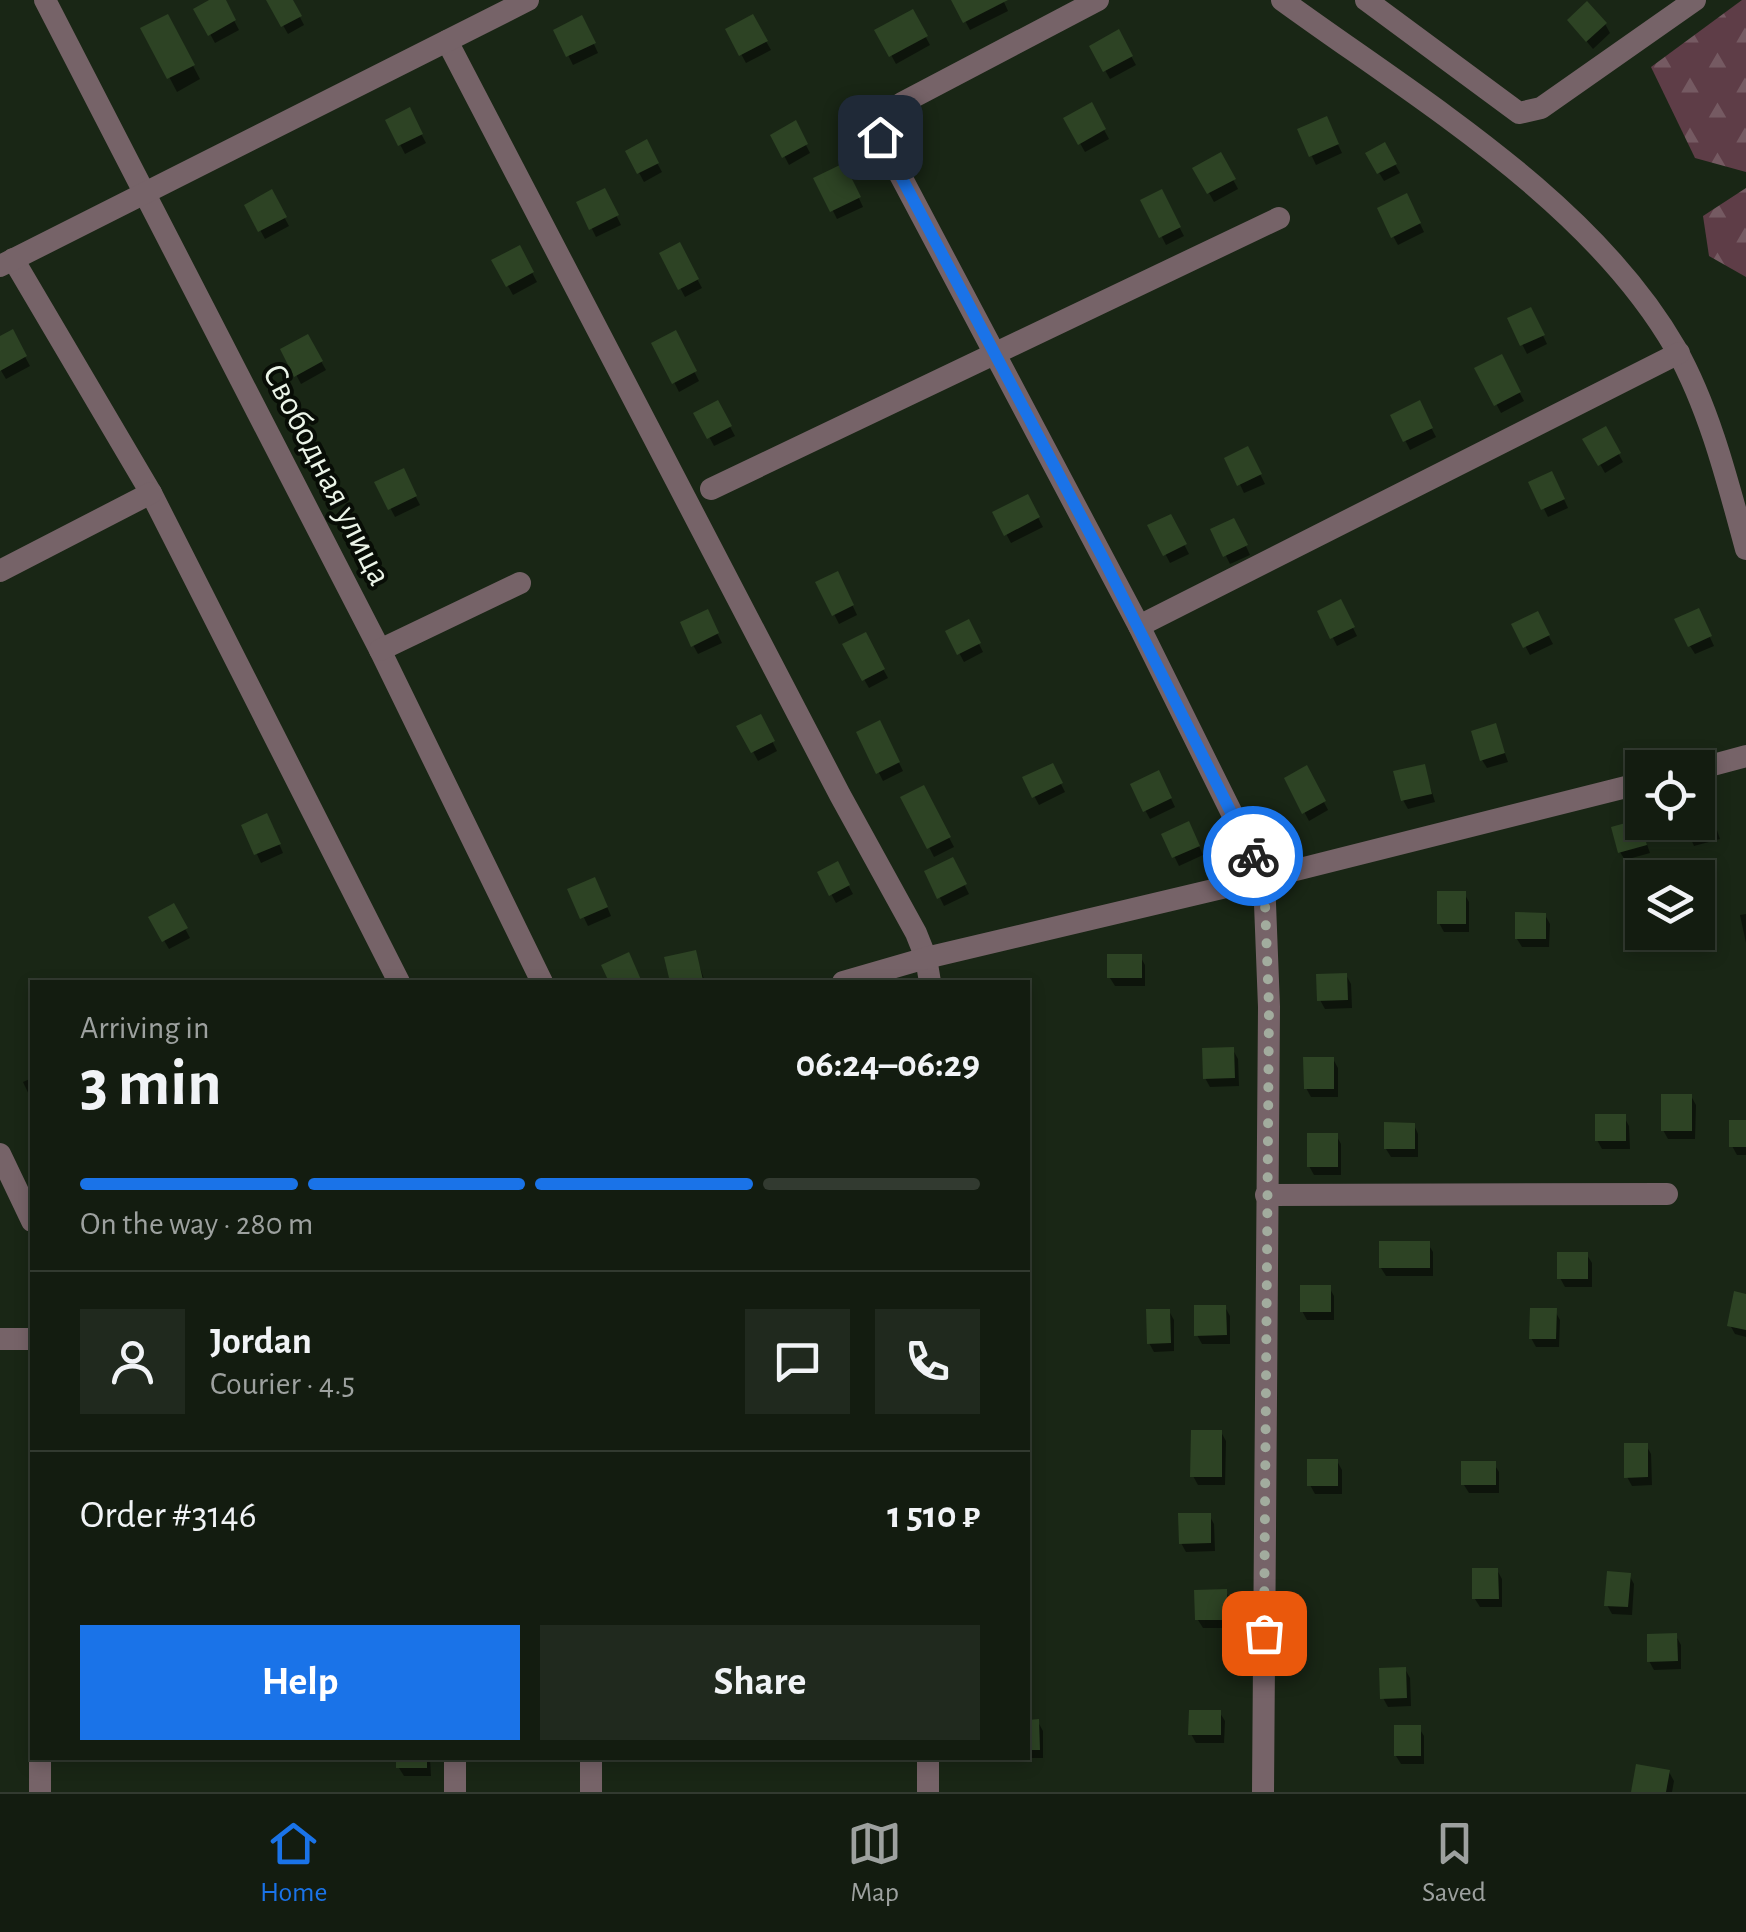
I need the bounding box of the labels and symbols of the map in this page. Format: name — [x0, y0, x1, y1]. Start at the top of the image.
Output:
pin — [838, 95, 923, 180]
street label: Свободная улица — [256, 358, 397, 591]
courier — [1203, 806, 1303, 906]
pin — [1222, 1591, 1307, 1676]

